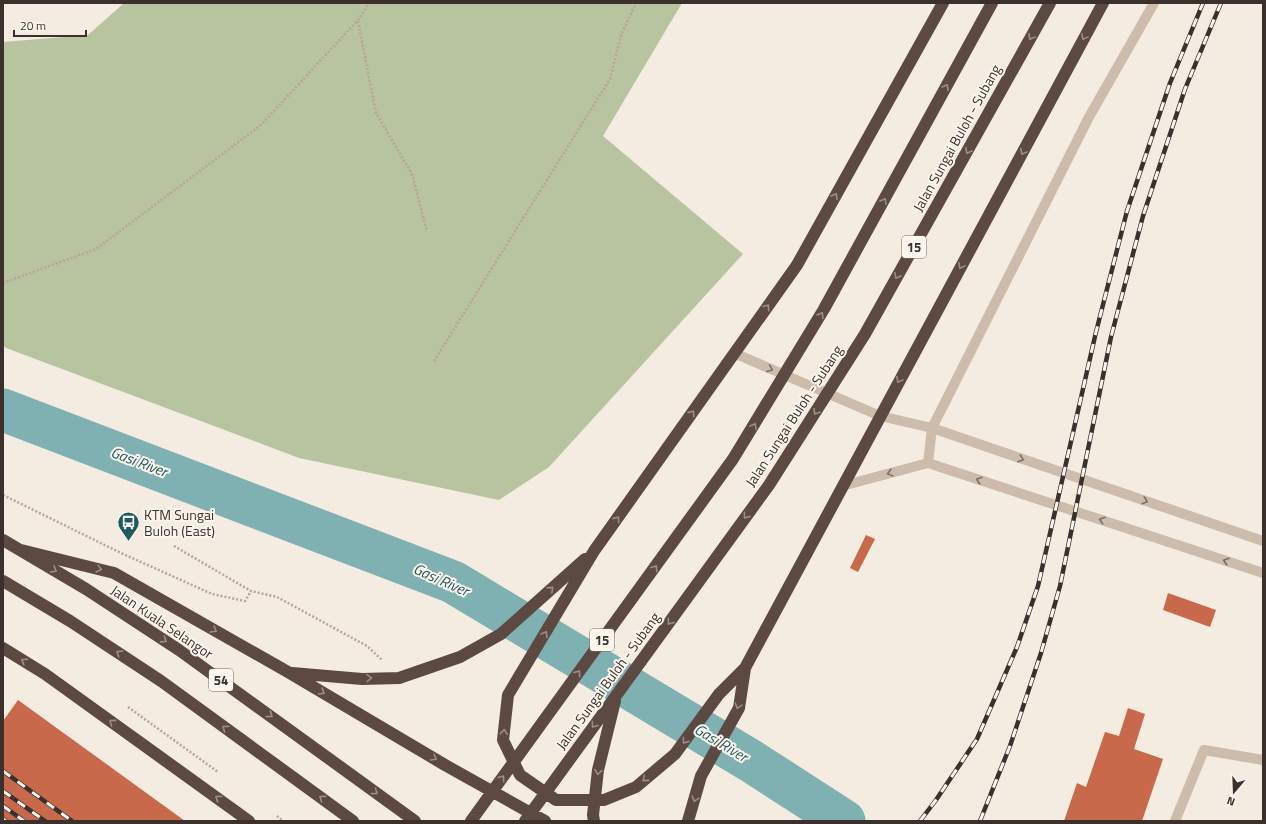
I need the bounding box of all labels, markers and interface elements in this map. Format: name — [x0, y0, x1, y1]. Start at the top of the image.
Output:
scale bar — [14, 12, 86, 38]
text: 20 m — [20, 16, 46, 35]
one-way arrow — [1028, 33, 1035, 40]
one-way arrow — [1082, 33, 1089, 40]
street label: Jalan Sungai Buloh - Subang — [907, 60, 1006, 215]
one-way arrow — [942, 84, 949, 91]
one-way arrow — [965, 147, 972, 154]
one-way arrow — [1020, 148, 1027, 155]
one-way arrow — [831, 193, 838, 200]
one-way arrow — [879, 198, 886, 205]
road number: 15 — [902, 236, 926, 258]
one-way arrow — [958, 262, 965, 269]
one-way arrow — [895, 272, 902, 280]
one-way arrow — [763, 304, 770, 311]
one-way arrow — [816, 312, 824, 319]
street label: Jalan Sungai Buloh - Subang — [740, 341, 847, 491]
one-way arrow — [767, 364, 774, 372]
one-way arrow — [896, 376, 904, 384]
one-way arrow — [813, 408, 820, 415]
one-way arrow — [687, 410, 695, 417]
one-way arrow — [749, 423, 756, 430]
water label: Gasi River — [108, 440, 173, 484]
one-way arrow — [1018, 454, 1025, 462]
one-way arrow — [887, 468, 894, 477]
one-way arrow — [976, 476, 983, 485]
one-way arrow — [1141, 496, 1148, 504]
place label: KTM Sungai Buloh (East) — [144, 504, 215, 541]
bus stop icon: KTM Sungai Buloh (East) — [116, 510, 142, 543]
one-way arrow — [744, 512, 751, 519]
one-way arrow — [612, 516, 620, 523]
one-way arrow — [1099, 517, 1106, 525]
water label: Gasi River — [410, 557, 475, 603]
one-way arrow — [1222, 557, 1229, 566]
one-way arrow — [50, 565, 57, 573]
one-way arrow — [96, 565, 103, 573]
one-way arrow — [650, 565, 657, 572]
street label: Jalan Kuala Selangor — [107, 580, 218, 664]
one-way arrow — [546, 587, 554, 594]
street label: Jalan Sungai Buloh - Subang — [550, 608, 665, 754]
one-way arrow — [667, 617, 674, 624]
one-way arrow — [210, 625, 217, 632]
road number: 15 — [590, 629, 614, 651]
one-way arrow — [540, 631, 547, 638]
one-way arrow — [160, 635, 167, 643]
one-way arrow — [116, 650, 123, 658]
one-way arrow — [21, 658, 28, 666]
road number: 54 — [209, 669, 233, 691]
one-way arrow — [573, 670, 581, 677]
one-way arrow — [366, 674, 372, 683]
one-way arrow — [318, 688, 325, 695]
one-way arrow — [735, 703, 743, 710]
one-way arrow — [265, 711, 272, 718]
water label: Gasi River — [690, 718, 754, 769]
one-way arrow — [110, 720, 117, 727]
one-way arrow — [592, 721, 599, 728]
one-way arrow — [222, 725, 229, 732]
one-way arrow — [499, 729, 508, 735]
one-way arrow — [682, 737, 690, 744]
one-way arrow — [430, 754, 437, 761]
one-way arrow — [594, 769, 603, 775]
north arrow — [1214, 772, 1254, 812]
one-way arrow — [497, 775, 505, 782]
one-way arrow — [643, 775, 650, 782]
one-way arrow — [370, 787, 377, 794]
text: N — [1225, 793, 1237, 810]
one-way arrow — [691, 795, 699, 802]
one-way arrow — [215, 796, 222, 803]
one-way arrow — [319, 796, 326, 803]

